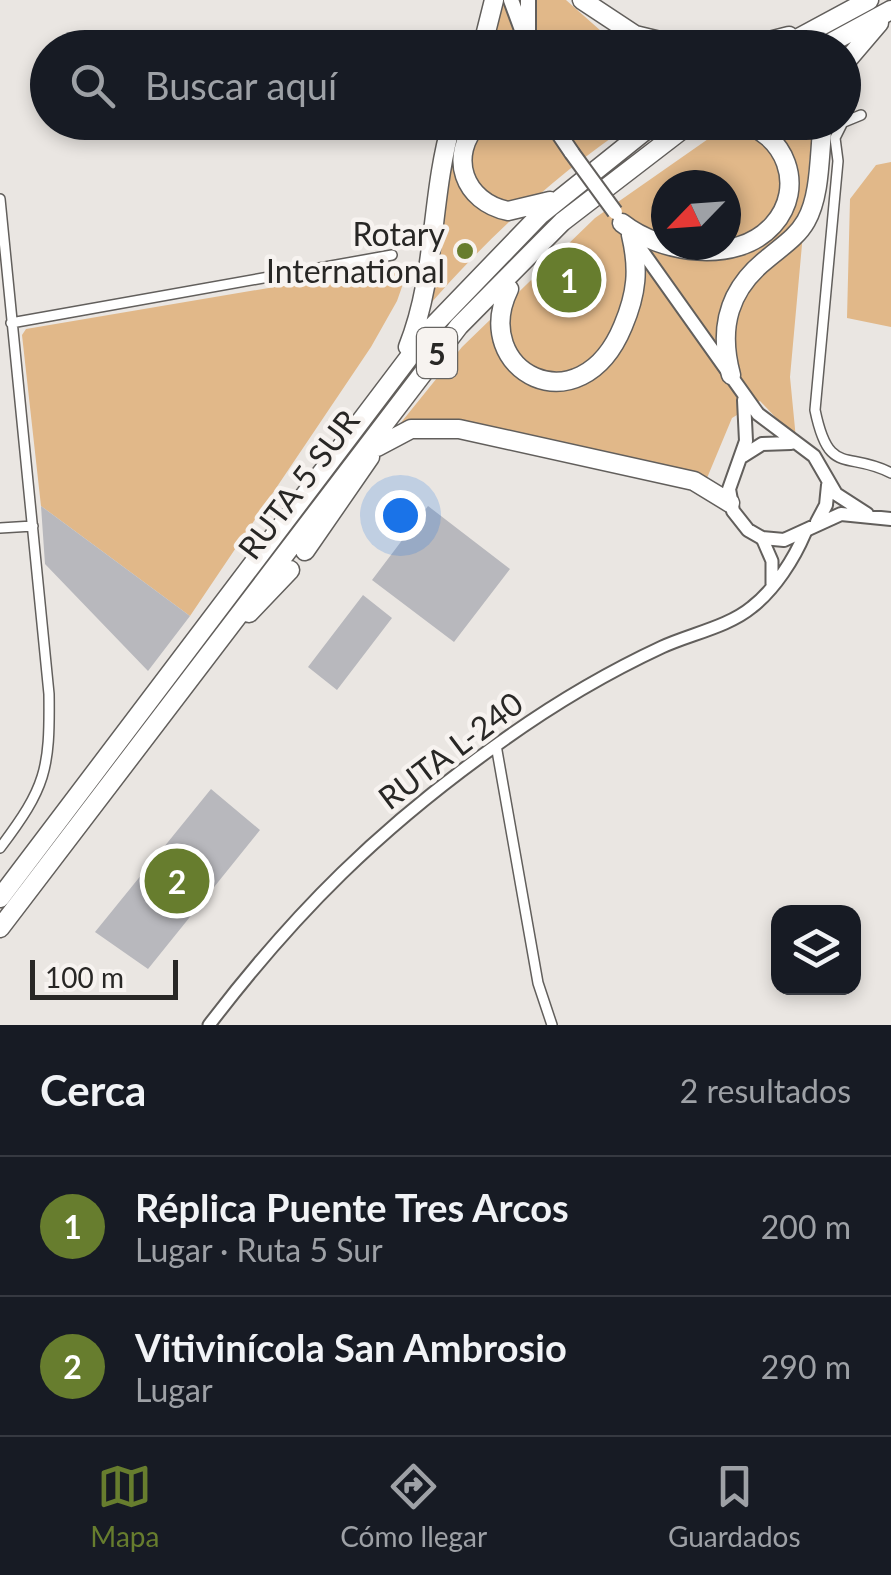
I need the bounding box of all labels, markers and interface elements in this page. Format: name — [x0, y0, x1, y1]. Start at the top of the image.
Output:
search box — [30, 30, 861, 140]
icon: search — [65, 58, 120, 113]
text: Buscar aquí — [145, 62, 337, 108]
north arrow — [651, 170, 741, 260]
place label: Rotary International — [266, 214, 445, 290]
marker: Rotary International — [454, 240, 476, 262]
pin: 1 — [536, 242, 602, 318]
road number: 5 — [417, 328, 457, 378]
street label: RUTA 5 SUR — [229, 402, 367, 566]
your location — [375, 490, 426, 541]
street label: RUTA L-240 — [370, 683, 530, 817]
pin: 2 — [144, 844, 210, 918]
map controls — [771, 905, 861, 995]
button: layers — [771, 905, 861, 995]
scale bar — [30, 955, 178, 1000]
text: 100 m — [45, 960, 124, 994]
text: Cerca — [40, 1065, 146, 1115]
text: 2 resultados — [680, 1071, 851, 1110]
text: Réplica Puente Tres Arcos — [135, 1184, 569, 1230]
text: 1 — [63, 1207, 82, 1246]
text: 200 m — [761, 1207, 851, 1246]
text: Lugar · Ruta 5 Sur — [135, 1230, 383, 1269]
text: Vitivinícola San Ambrosio — [135, 1324, 567, 1370]
text: 2 — [63, 1347, 82, 1386]
text: 290 m — [761, 1347, 851, 1386]
text: Lugar — [135, 1370, 213, 1409]
tab: Mapa — [90, 1459, 159, 1553]
tab: Cómo llegar — [340, 1459, 487, 1553]
tab: Guardados — [668, 1459, 801, 1553]

